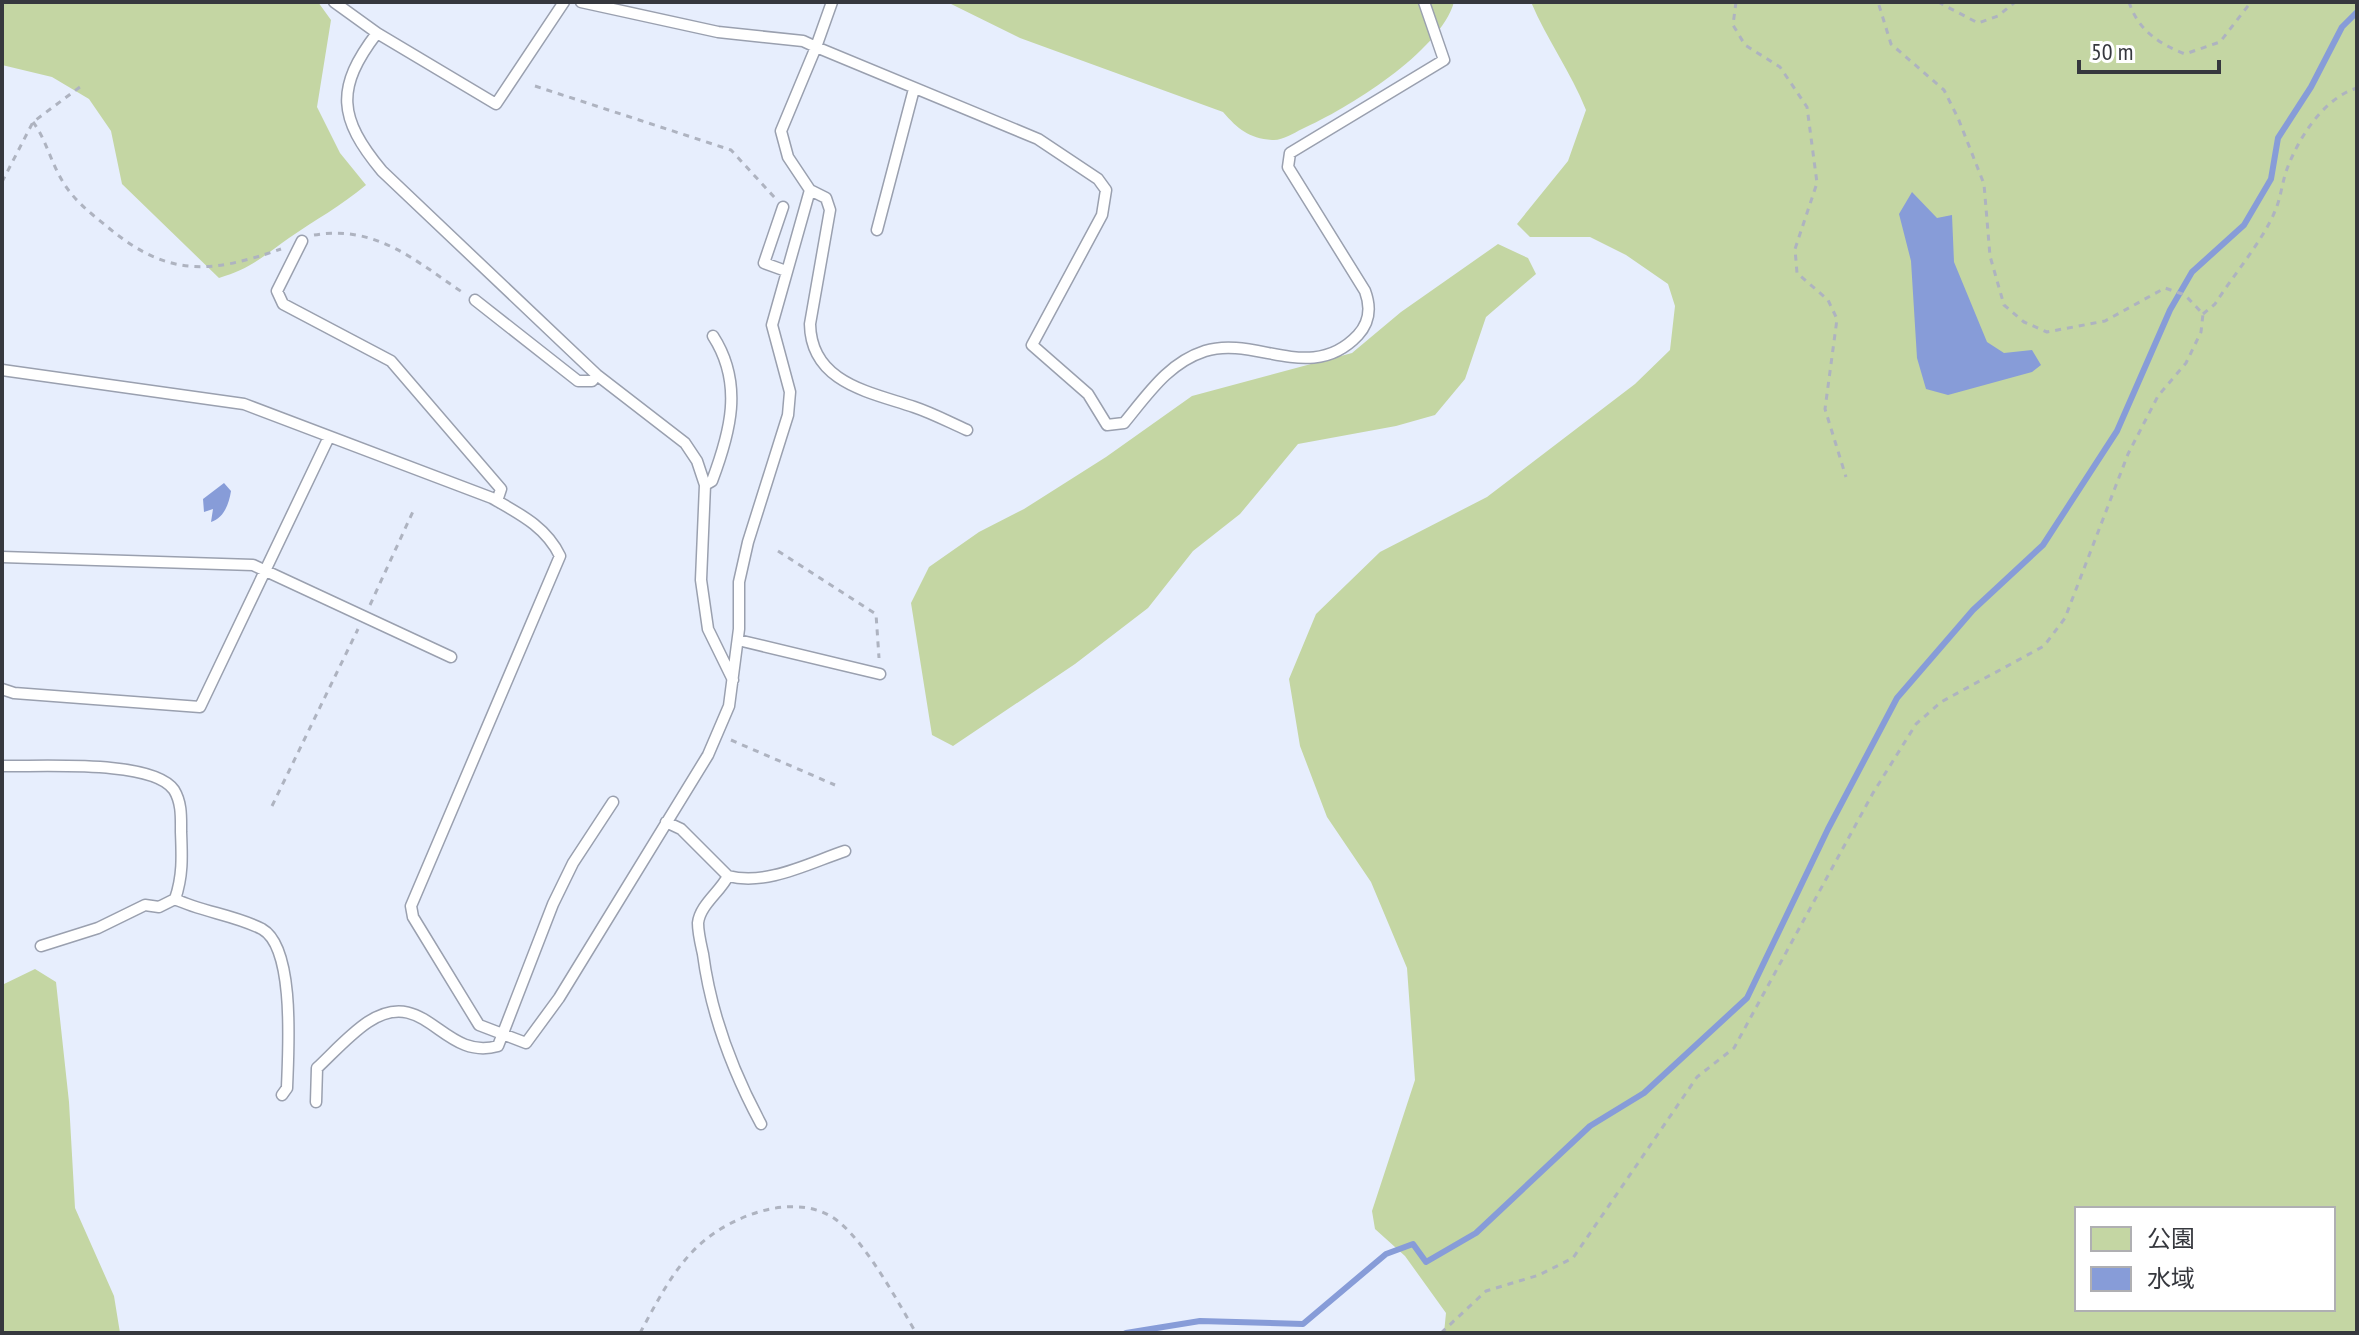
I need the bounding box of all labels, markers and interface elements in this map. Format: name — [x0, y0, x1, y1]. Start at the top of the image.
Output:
scale bar — [2079, 24, 2219, 74]
text: 50 m — [2091, 36, 2133, 67]
legend — [2075, 1207, 2335, 1311]
text: 公園 — [2147, 1223, 2195, 1254]
text: 水域 — [2147, 1263, 2195, 1294]

